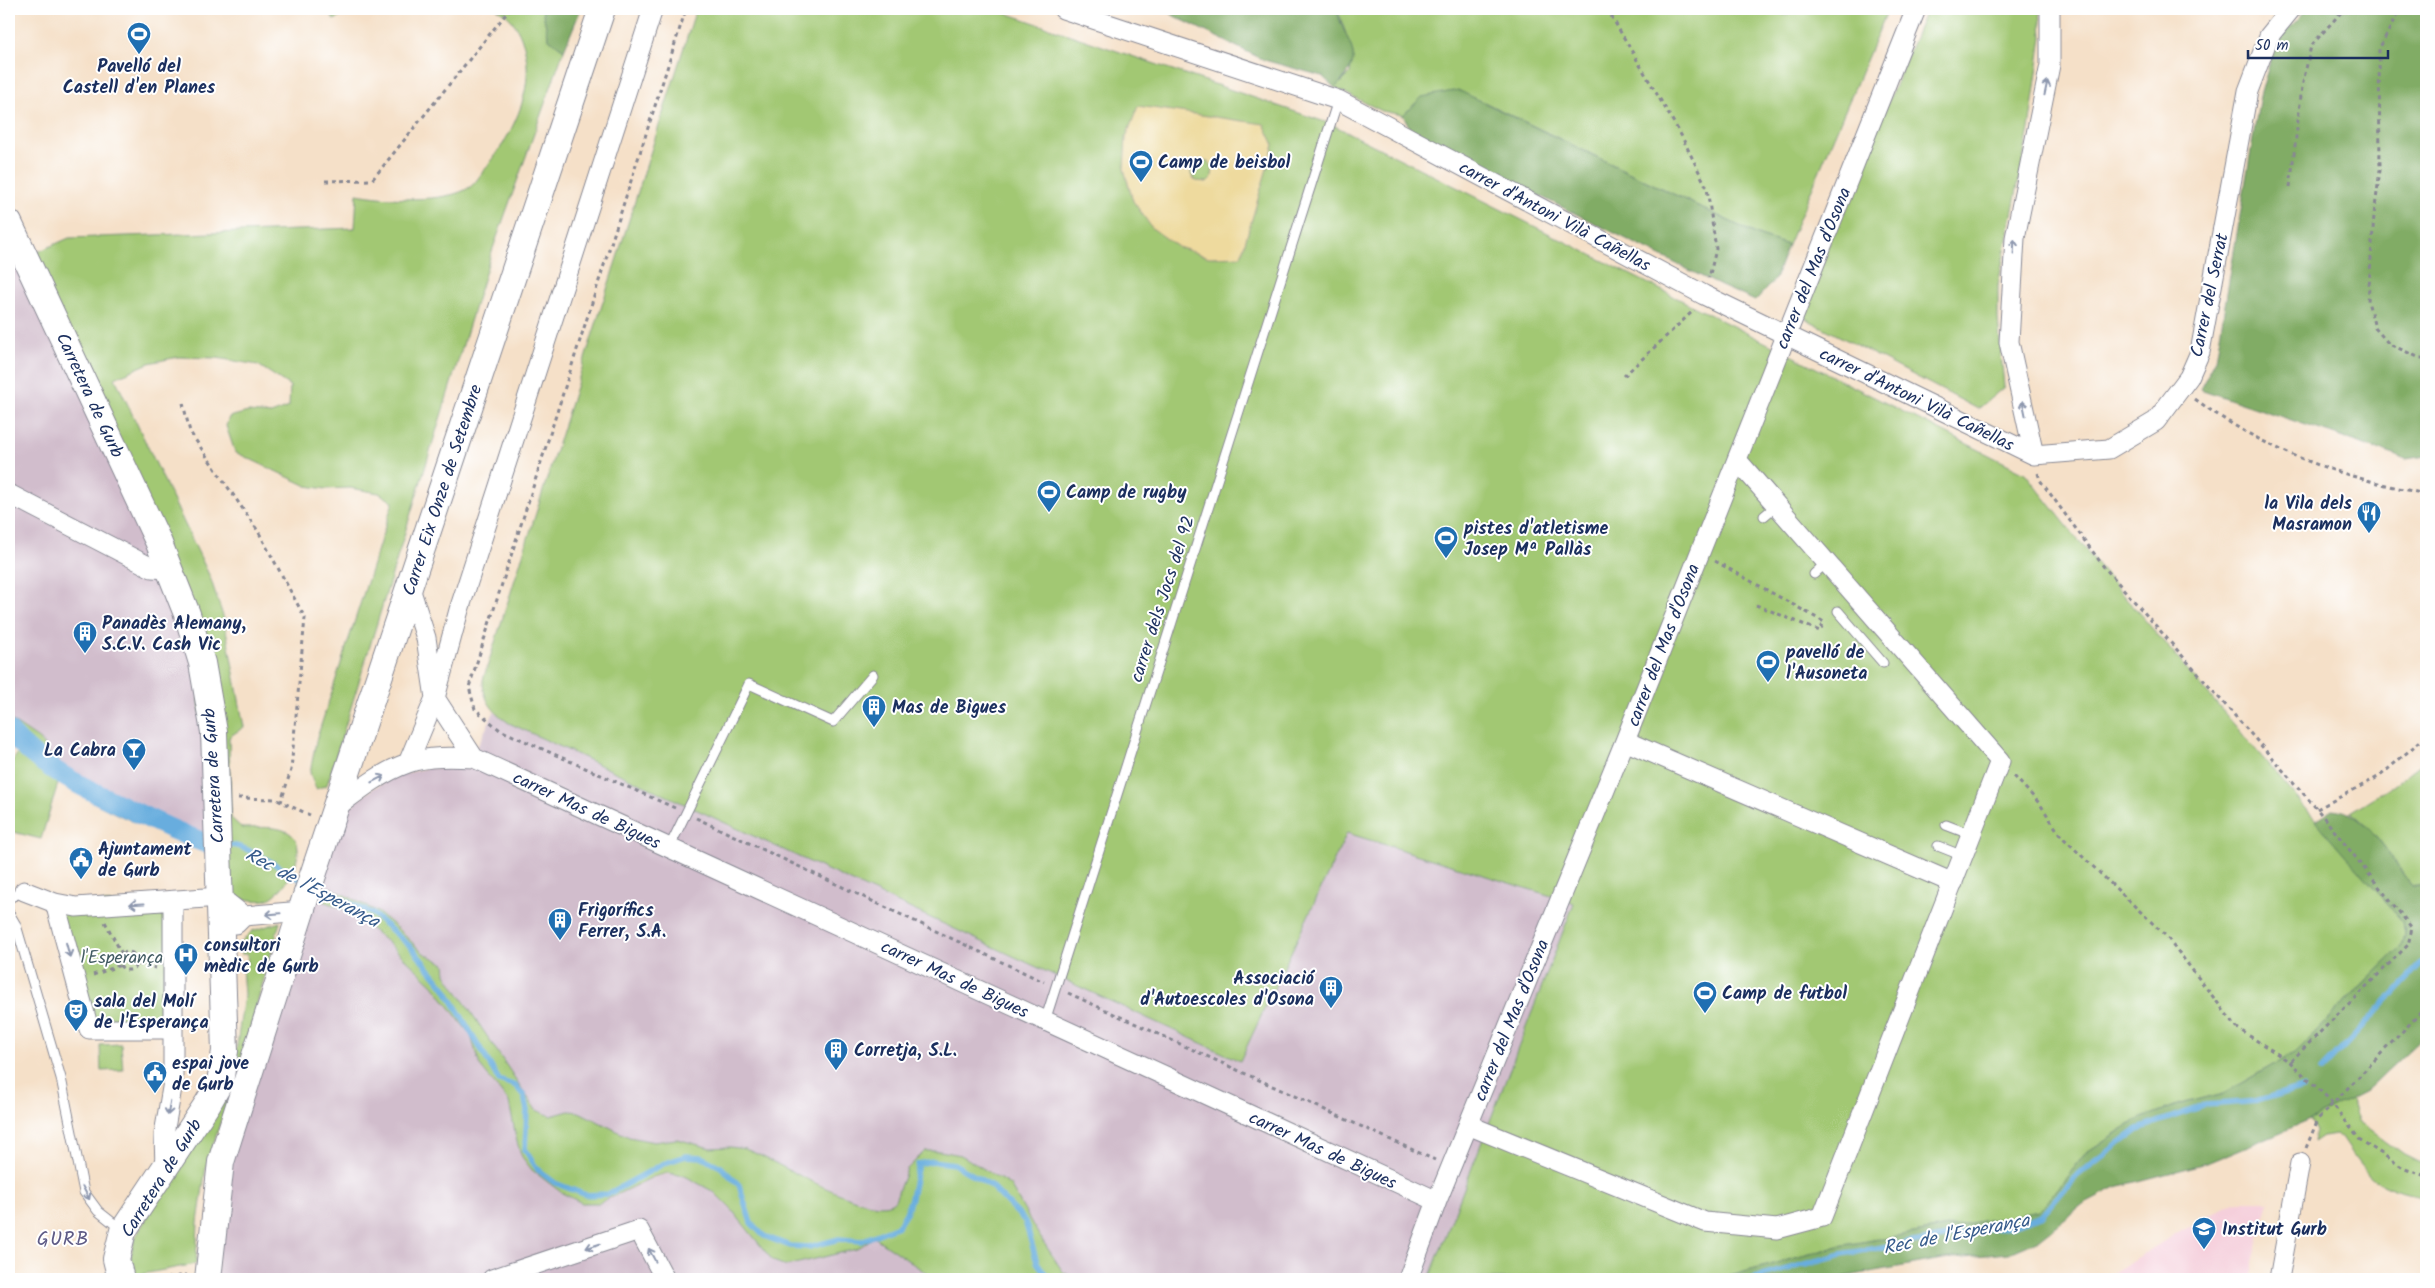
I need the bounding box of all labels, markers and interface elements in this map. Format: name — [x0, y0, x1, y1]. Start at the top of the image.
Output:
sports icon: Pavelló del Castell d'en Planes — [126, 21, 152, 55]
scale bar — [2248, 28, 2388, 60]
text: 50 m — [2255, 34, 2289, 58]
place label: Pavelló del Castell d'en Planes — [63, 53, 216, 103]
one-way arrow — [2042, 80, 2051, 96]
sports icon: Camp de beisbol — [1128, 149, 1154, 183]
place label: Camp de beisbol — [1158, 149, 1291, 178]
street label: carrer d'Antoni Vilà Cañellas — [1453, 154, 1656, 280]
street label: carrer del Mas d'Osona — [1769, 183, 1860, 354]
street label: Carrer del Serrat — [2183, 230, 2238, 360]
one-way arrow — [2010, 239, 2019, 255]
street label: Carretera de Gurb — [47, 328, 131, 464]
street label: carrer d'Antoni Vilà Cañellas — [1814, 340, 2019, 460]
street label: Carrer Eix Onze de Setembre — [396, 381, 491, 600]
one-way arrow — [2019, 400, 2028, 416]
sports icon: Camp de rugby — [1036, 479, 1062, 513]
place label: Camp de rugby — [1066, 479, 1187, 508]
place label: la Vila dels Masramon — [2264, 490, 2353, 540]
restaurant icon: la Vila dels Masramon — [2356, 500, 2382, 534]
street label: carrer dels Jocs del 92 — [1123, 513, 1204, 686]
place label: pistes d'atletisme Josep Mª Pallàs — [1463, 515, 1608, 565]
sports icon: pistes d'atletisme Josep Mª Pallàs — [1433, 525, 1459, 559]
street label: carrer del Mas d'Osona — [1620, 560, 1709, 731]
place label: Panadès Alemany, S.C.V. Cash Vic — [102, 610, 246, 660]
building icon: Panadès Alemany, S.C.V. Cash Vic — [72, 620, 98, 654]
place label: pavelló de l'Ausoneta — [1785, 639, 1868, 689]
sports icon: pavelló de l'Ausoneta — [1755, 649, 1781, 683]
building icon: Mas de Bigues — [861, 694, 887, 728]
place label: Mas de Bigues — [892, 694, 1007, 723]
street label: Carretera de Gurb — [195, 707, 234, 844]
place label: La Cabra — [44, 737, 116, 766]
bar icon: La Cabra — [121, 737, 147, 771]
street label: carrer Mas de Bigues — [508, 764, 665, 858]
one-way arrow — [370, 774, 385, 784]
place label: Ajuntament de Gurb — [98, 836, 193, 886]
water label: Rec de l'Esperança — [240, 841, 386, 937]
public building icon: Ajuntament de Gurb — [68, 846, 94, 880]
place label: Frigorífics Ferrer, S.A. — [578, 897, 666, 947]
one-way arrow — [129, 899, 145, 908]
building icon: Frigorífics Ferrer, S.A. — [547, 907, 573, 941]
one-way arrow — [265, 909, 281, 918]
place label: consultori mèdic de Gurb — [204, 932, 319, 982]
street label: carrer Mas de Bigues — [876, 933, 1033, 1027]
street label: carrer del Mas d'Osona — [1467, 935, 1558, 1106]
one-way arrow — [64, 942, 73, 958]
hospital icon: consultori mèdic de Gurb — [173, 942, 199, 976]
park label: l'Esperança — [81, 944, 163, 973]
place label: Associació d'Autoescoles d'Osona — [1140, 965, 1316, 1015]
building icon: Associació d'Autoescoles d'Osona — [1318, 975, 1344, 1009]
sports icon: Camp de futbol — [1692, 980, 1718, 1014]
place label: Camp de futbol — [1722, 980, 1847, 1009]
place label: sala del Molí de l'Esperança — [94, 988, 209, 1038]
theatre icon: sala del Molí de l'Esperança — [63, 998, 89, 1032]
building icon: Corretja, S.L. — [823, 1037, 849, 1071]
place label: Corretja, S.L. — [854, 1037, 957, 1066]
place label: espai jove de Gurb — [172, 1050, 249, 1100]
public building icon: espai jove de Gurb — [142, 1060, 168, 1094]
one-way arrow — [163, 1099, 173, 1115]
street label: carrer Mas de Bigues — [1244, 1104, 1401, 1198]
street label: Carretera de Gurb — [114, 1113, 211, 1244]
one-way arrow — [81, 1185, 91, 1200]
water label: Rec de l'Esperança — [1881, 1206, 2033, 1264]
school or university icon: Institut Gurb — [2191, 1216, 2217, 1250]
place label: Institut Gurb — [2222, 1216, 2327, 1245]
district label: GURB — [37, 1224, 89, 1256]
one-way arrow — [585, 1241, 601, 1251]
one-way arrow — [647, 1247, 657, 1262]

